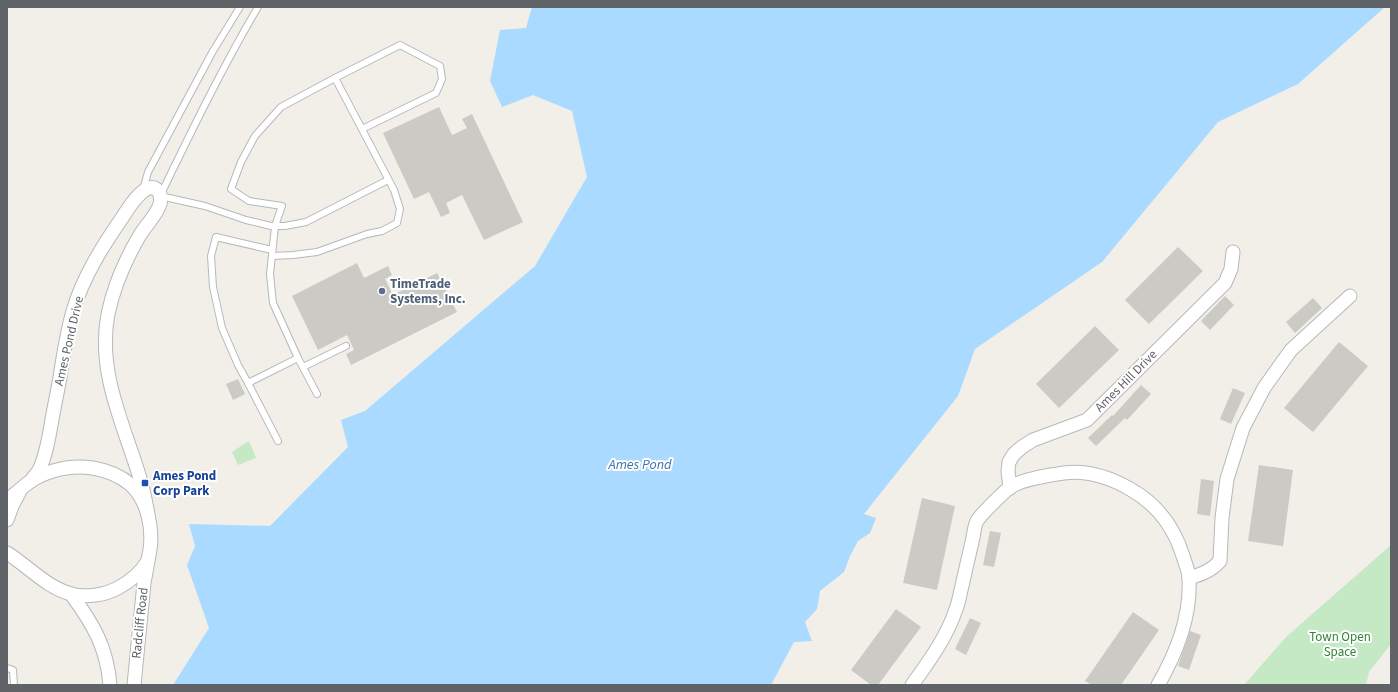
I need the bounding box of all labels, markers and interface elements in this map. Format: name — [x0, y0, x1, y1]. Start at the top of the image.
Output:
place label: TimeTrade Systems, Inc. — [390, 275, 466, 308]
marker: TimeTrade Systems, Inc. — [377, 286, 387, 296]
street label: Ames Pond Drive — [50, 294, 88, 388]
street label: Ames Hill Drive — [1091, 346, 1161, 416]
water label: Ames Pond — [608, 455, 672, 475]
place label: Ames Pond Corp Park — [152, 467, 216, 500]
marker: Ames Pond Corp Park — [140, 478, 150, 488]
street label: Radcliff Road — [127, 586, 153, 660]
park label: Town Open Space — [1309, 628, 1371, 661]

